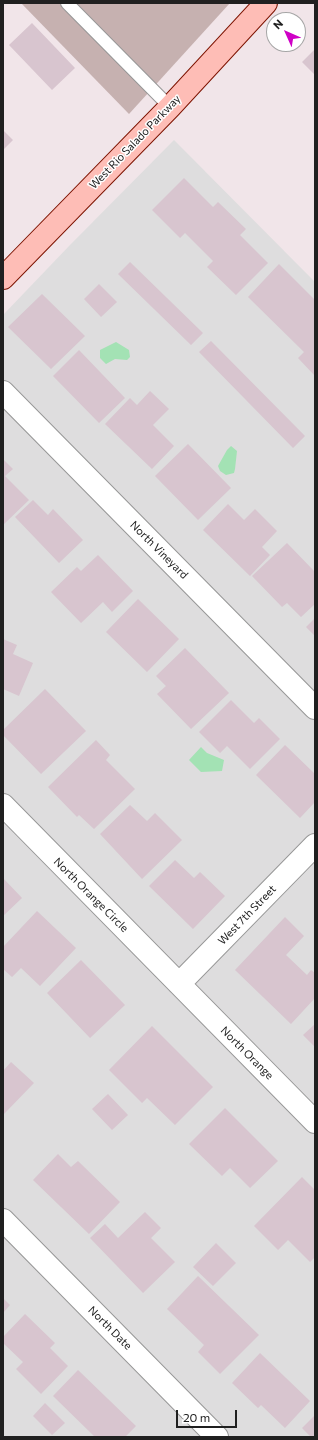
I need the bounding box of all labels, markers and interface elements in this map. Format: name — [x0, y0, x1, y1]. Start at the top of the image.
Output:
north arrow — [266, 12, 306, 52]
text: N — [270, 16, 285, 31]
street label: West Rio Salado Parkway — [87, 92, 183, 192]
street label: North Vineyard — [127, 518, 191, 582]
street label: North Orange Circle — [51, 855, 131, 935]
street label: West 7th Street — [215, 882, 279, 948]
street label: North Orange — [218, 1024, 276, 1082]
street label: North Date — [85, 1303, 135, 1353]
scale bar — [178, 1402, 239, 1428]
text: 20 m — [183, 1410, 210, 1424]

